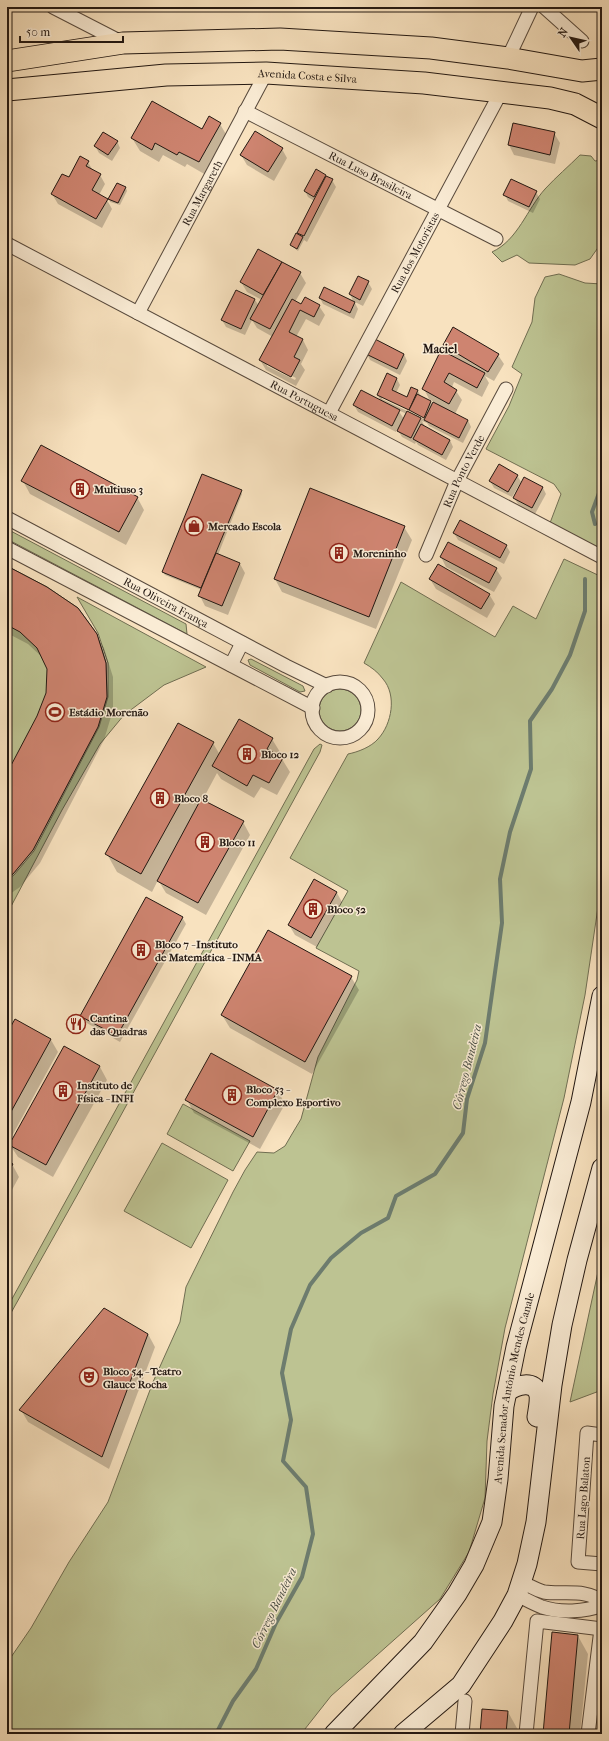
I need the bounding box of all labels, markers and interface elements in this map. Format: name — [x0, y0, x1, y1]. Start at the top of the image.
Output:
scale bar — [20, 18, 123, 44]
north arrow — [551, 18, 591, 58]
text: 50 m — [26, 25, 50, 39]
text: N — [555, 25, 571, 40]
street label: Avenida Costa e Silva — [257, 67, 358, 86]
street label: Rua Luso Brasileira — [326, 149, 415, 203]
street label: Rua Margareth — [180, 157, 226, 228]
street label: Rua dos Motoristas — [389, 210, 442, 295]
district label: Maciel — [422, 342, 458, 356]
street label: Rua Portuguesa — [268, 378, 341, 425]
street label: Rua Ponto Verde — [441, 432, 488, 510]
building icon: Multiuso 3 — [69, 478, 91, 500]
place label: Multiuso 3 — [93, 483, 143, 496]
shop icon: Mercado Escola — [183, 515, 205, 537]
place label: Mercado Escola — [207, 520, 282, 533]
building icon: Moreninho — [328, 542, 350, 564]
place label: Moreninho — [352, 547, 407, 560]
street label: Rua Oliveira França — [121, 575, 211, 631]
sports icon: Estádio Morenão — [44, 701, 66, 723]
place label: Estádio Morenão — [69, 706, 149, 719]
building icon: Bloco 12 — [236, 743, 258, 765]
place label: Bloco 12 — [261, 748, 299, 761]
building icon: Bloco 8 — [149, 787, 171, 809]
place label: Bloco 8 — [174, 792, 208, 805]
building icon: Bloco 11 — [194, 831, 216, 853]
place label: Bloco 11 — [219, 836, 255, 849]
building icon: Bloco 52 — [302, 898, 324, 920]
place label: Bloco 52 — [327, 903, 366, 916]
place label: Bloco 7 - Instituto de Matemática - INMA — [155, 938, 263, 964]
building icon: Bloco 7 - Instituto de Matemática - INMA — [130, 939, 152, 961]
place label: Cantina das Quadras — [90, 1012, 147, 1038]
restaurant icon: Cantina das Quadras — [65, 1013, 87, 1035]
water label: Córrego Bandeira — [450, 1023, 484, 1111]
place label: Instituto de Física - INFI — [76, 1079, 134, 1105]
building icon: Instituto de Física - INFI — [52, 1080, 74, 1102]
place label: Bloco 53 - Complexo Esportivo — [246, 1083, 341, 1109]
building icon: Bloco 53 - Complexo Esportivo — [221, 1084, 243, 1106]
street label: Avenida Senador Antônio Mendes Canale — [491, 1291, 537, 1486]
place label: Bloco 54 - Teatro Glauce Rocha — [103, 1365, 182, 1391]
theatre icon: Bloco 54 - Teatro Glauce Rocha — [78, 1366, 100, 1388]
street label: Rua Lago Balaton — [574, 1455, 593, 1540]
water label: Córrego Bandeira — [248, 1565, 300, 1651]

